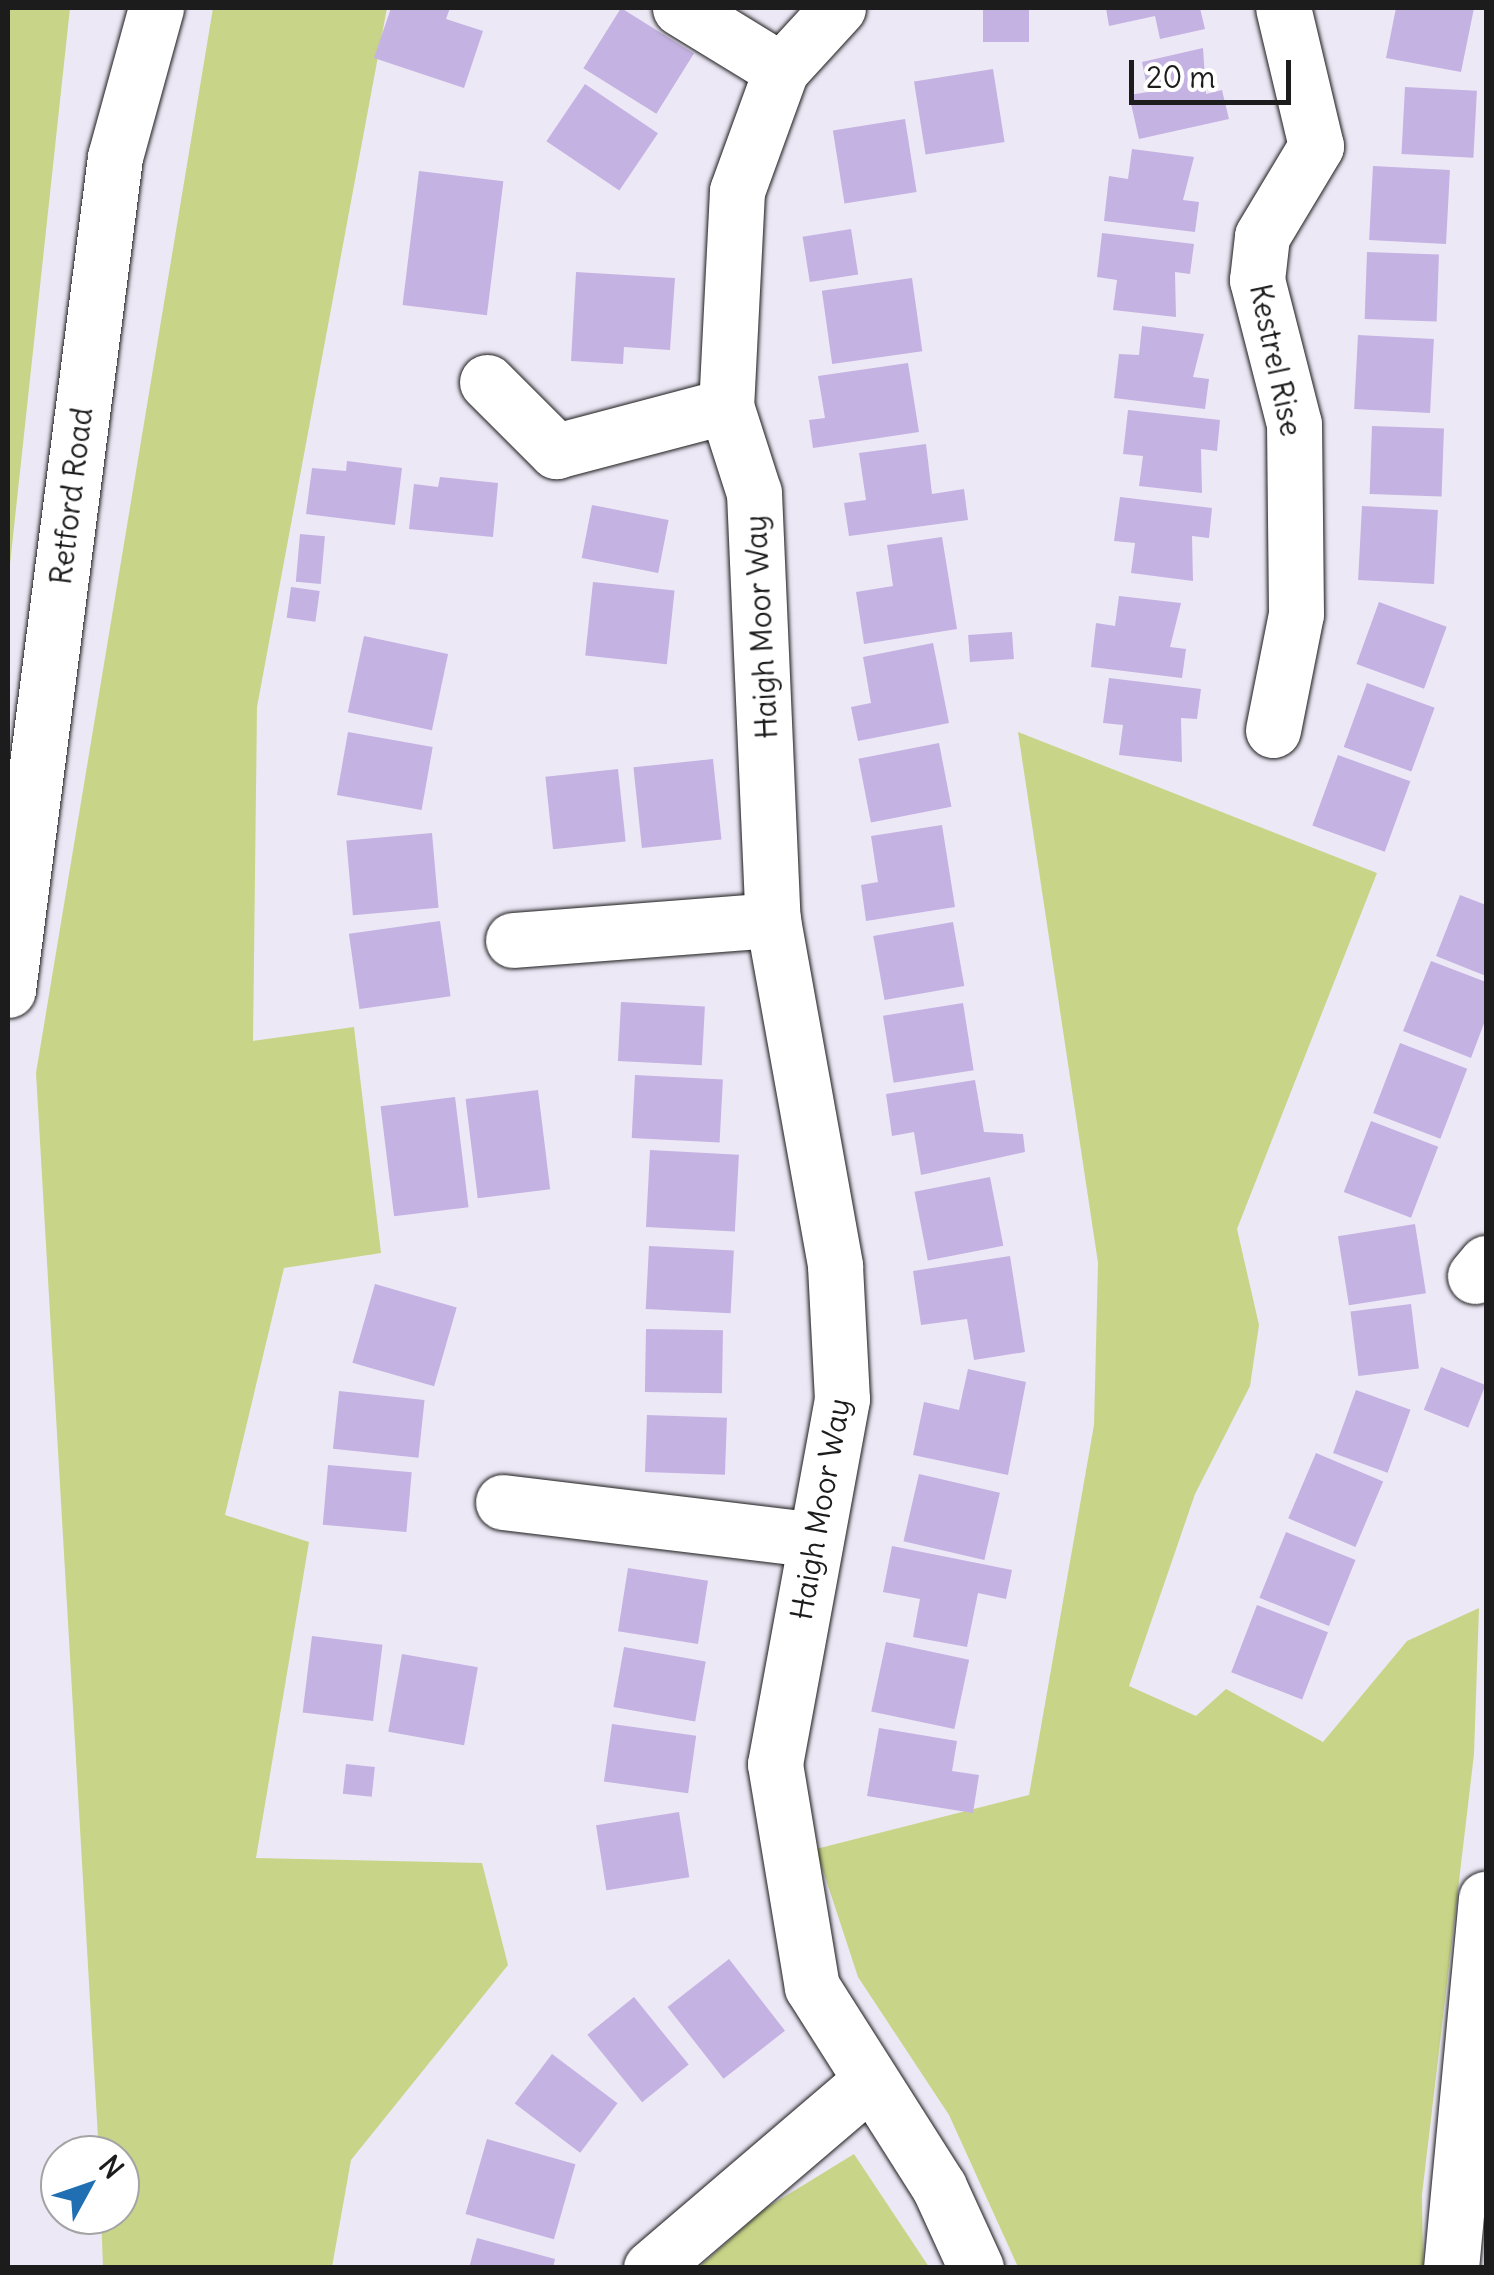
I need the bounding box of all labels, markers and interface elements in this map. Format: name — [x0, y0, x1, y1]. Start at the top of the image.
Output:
scale bar — [1134, 40, 1296, 102]
text: 20 m — [1146, 58, 1216, 96]
street label: Kestrel Rise — [1242, 281, 1310, 439]
street label: Retford Road — [42, 405, 100, 587]
street label: Haigh Moor Way — [737, 514, 785, 740]
street label: Haigh Moor Way — [783, 1396, 857, 1622]
north arrow — [40, 2135, 140, 2235]
text: N — [91, 2148, 131, 2186]

